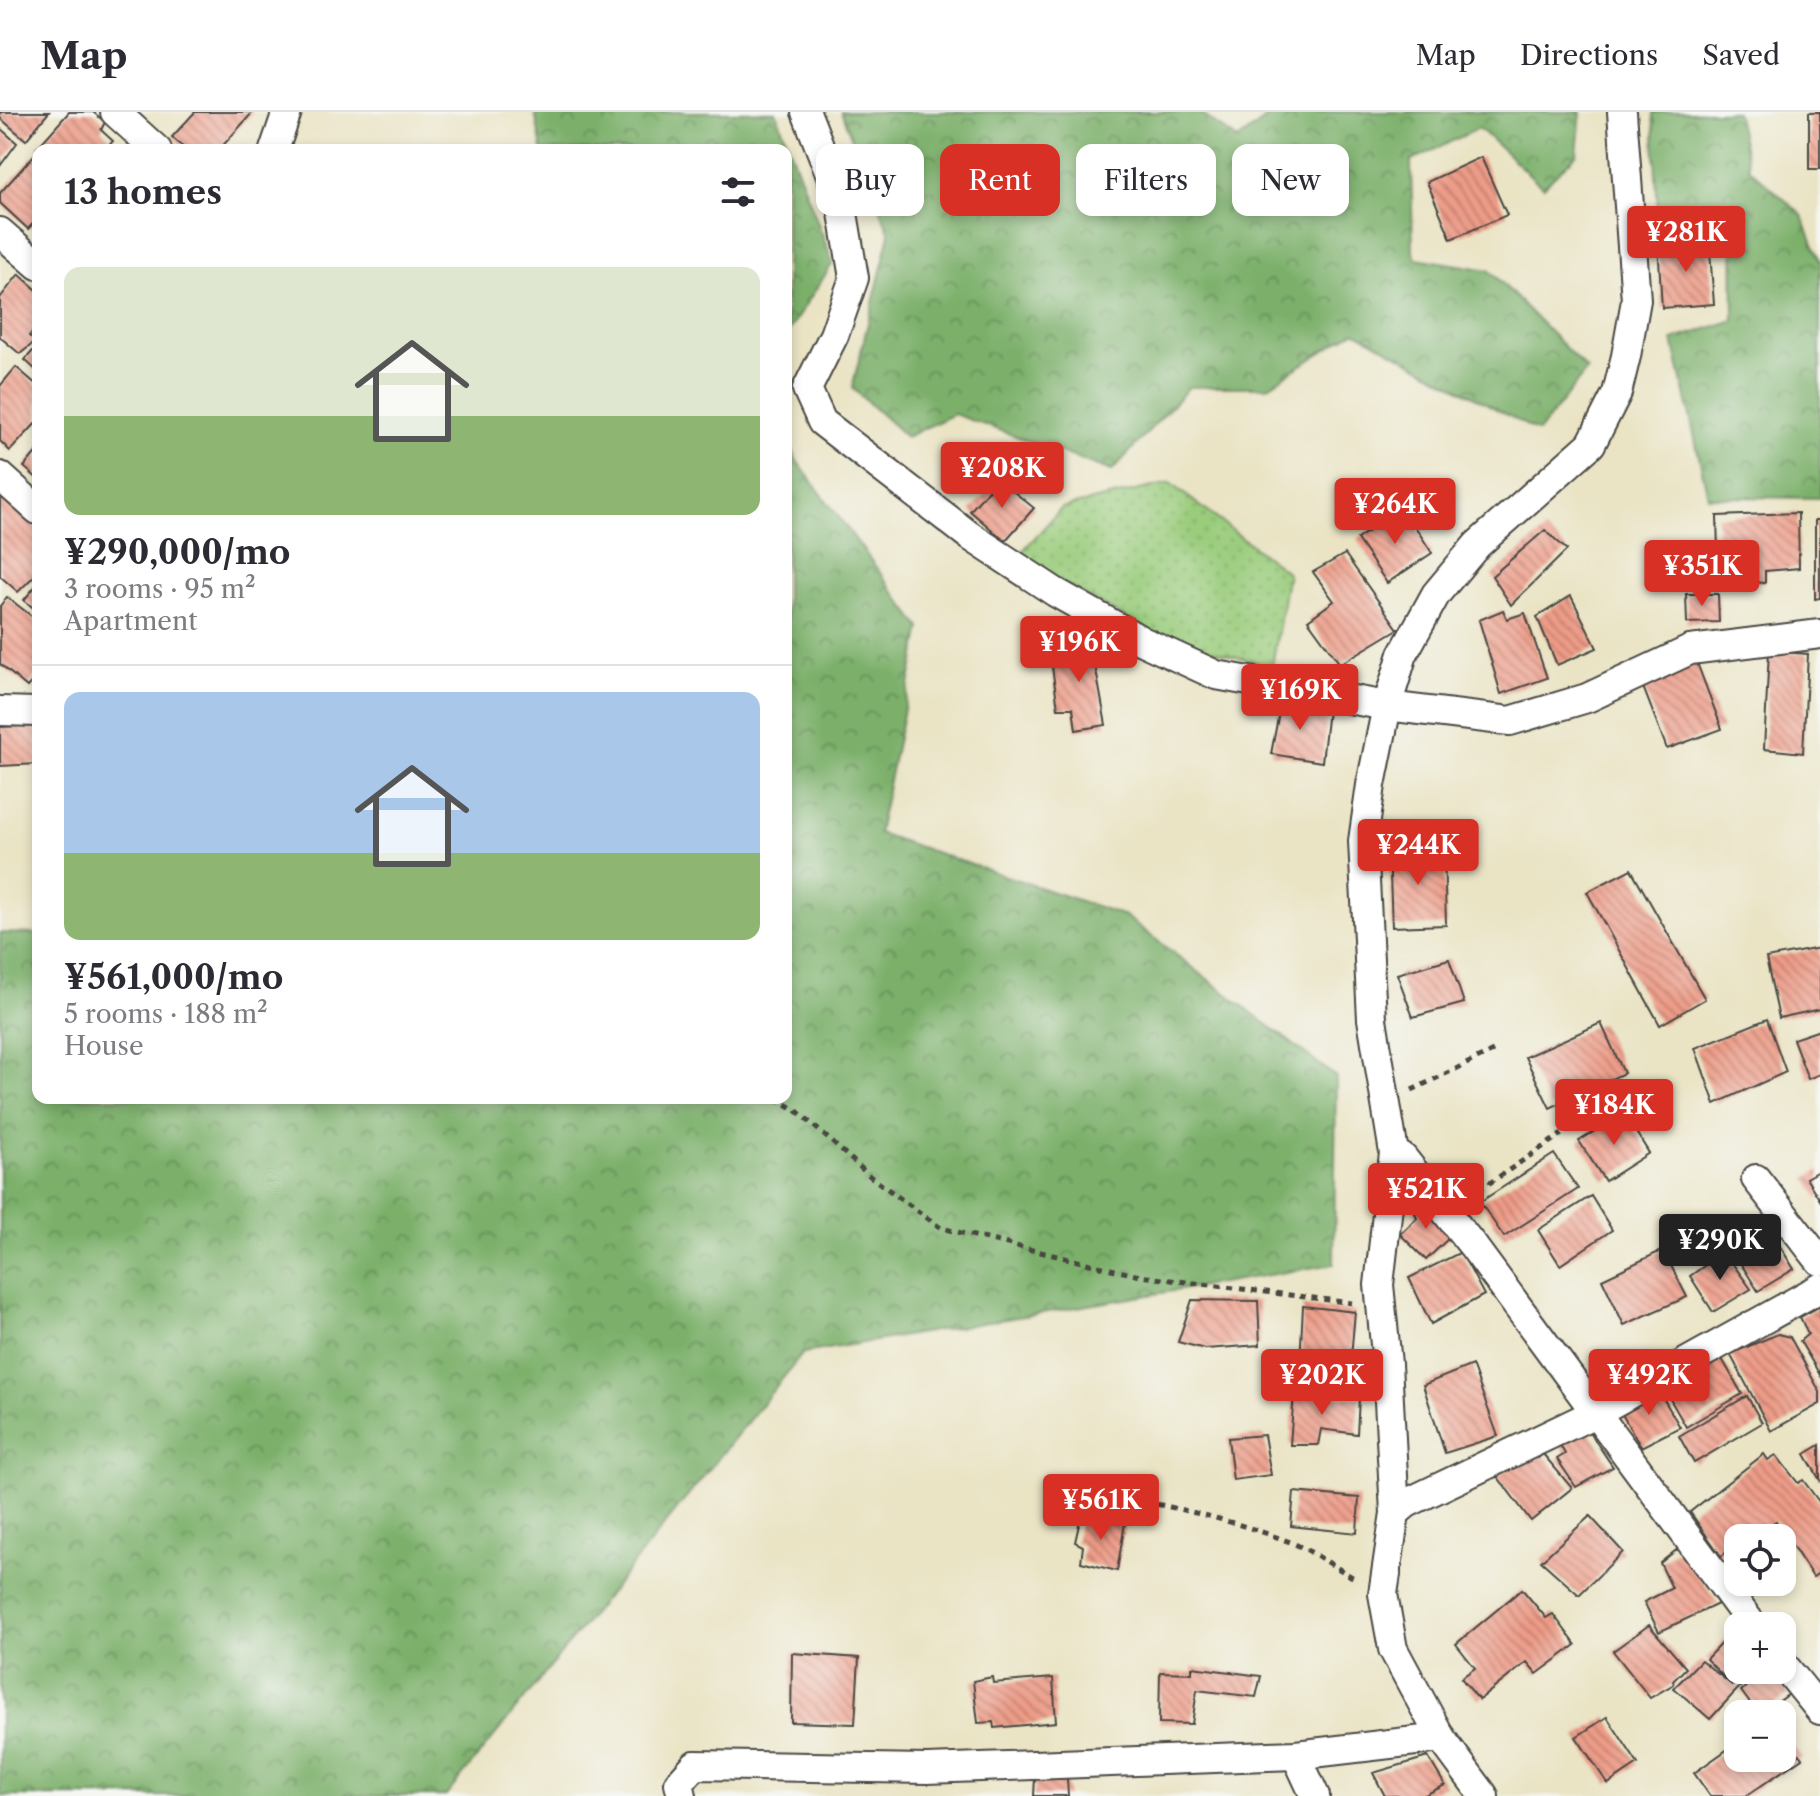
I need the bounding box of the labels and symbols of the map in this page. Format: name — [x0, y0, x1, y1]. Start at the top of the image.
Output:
pin: ¥281K — [1630, 206, 1742, 274]
pin: ¥208K — [946, 442, 1058, 510]
pin: ¥264K — [1339, 478, 1451, 546]
pin: ¥351K — [1646, 540, 1758, 608]
pin: ¥196K — [1023, 616, 1135, 684]
pin: ¥169K — [1244, 664, 1356, 732]
pin: ¥244K — [1362, 819, 1474, 887]
pin: ¥184K — [1558, 1079, 1670, 1147]
pin: ¥521K — [1370, 1163, 1482, 1231]
pin: ¥290K — [1664, 1214, 1776, 1282]
pin: ¥202K — [1266, 1349, 1378, 1417]
pin: ¥492K — [1593, 1349, 1705, 1417]
pin: ¥561K — [1045, 1474, 1157, 1542]

